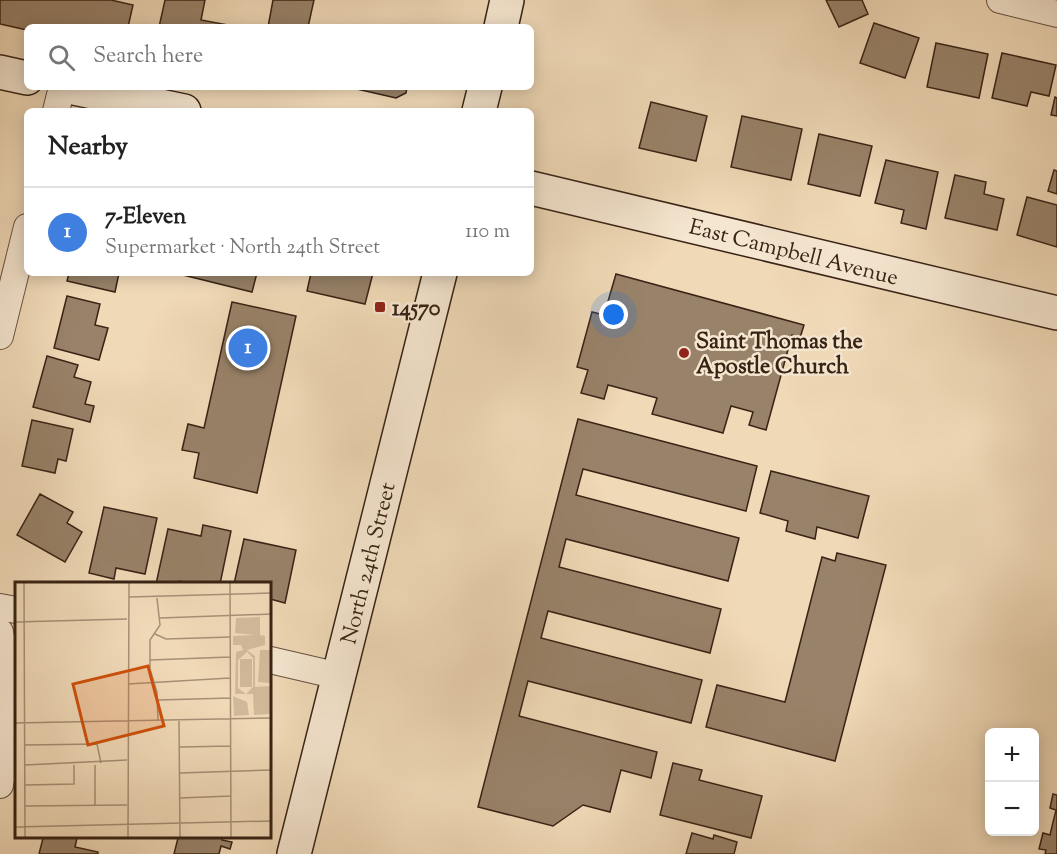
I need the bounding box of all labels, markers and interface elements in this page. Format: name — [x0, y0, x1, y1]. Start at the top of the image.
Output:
search box — [24, 24, 534, 90]
icon: search — [45, 41, 78, 74]
text: Search here — [93, 41, 203, 73]
text: Nearby — [48, 129, 128, 166]
text: 7-Eleven — [105, 202, 186, 234]
street label: East Campbell Avenue — [685, 212, 901, 295]
text: 1 — [64, 218, 71, 247]
text: 110 m — [465, 218, 510, 247]
text: Supermarket · North 24th Street — [105, 234, 380, 263]
place label: 14570 — [392, 294, 441, 326]
marker: 14570 — [373, 300, 387, 314]
your location — [599, 300, 628, 329]
pin: 1 — [228, 326, 268, 370]
place label: Saint Thomas the Apostle Church — [696, 327, 863, 384]
marker: Saint Thomas the Apostle Church — [677, 346, 691, 360]
street label: North 24th Street — [334, 479, 406, 648]
inset map — [15, 582, 272, 839]
map controls — [985, 728, 1039, 836]
button: + — [985, 728, 1039, 782]
button: − — [985, 782, 1039, 836]

